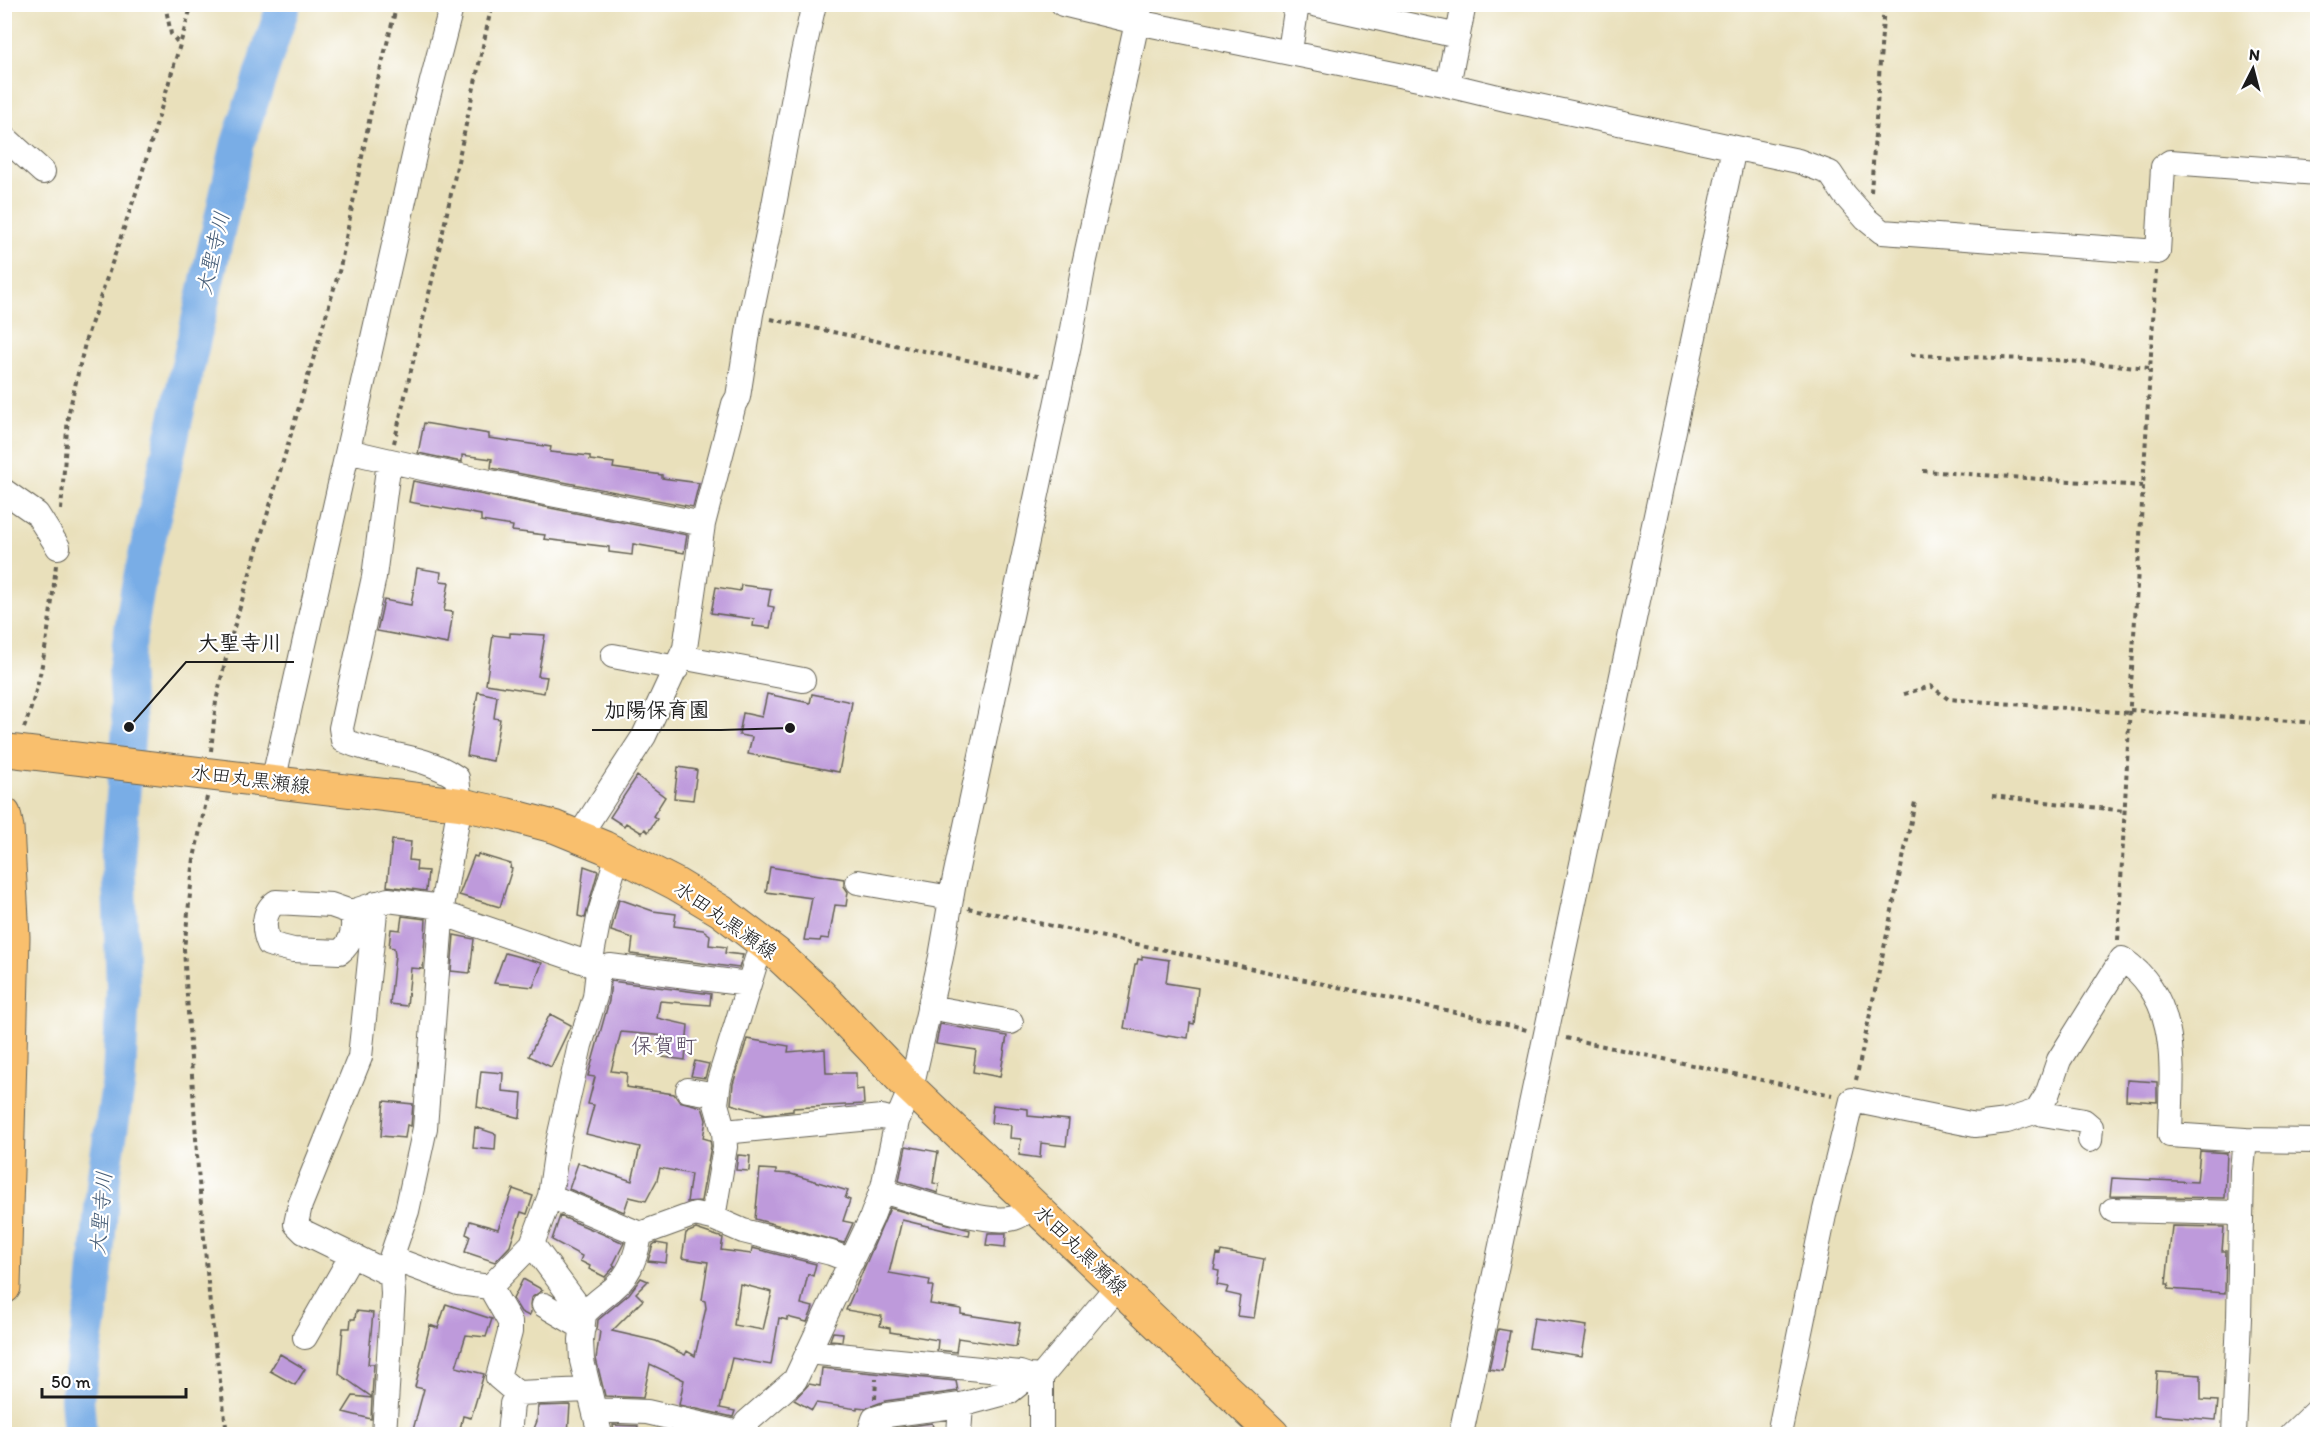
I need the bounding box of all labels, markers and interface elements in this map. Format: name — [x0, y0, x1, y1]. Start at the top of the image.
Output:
north arrow — [2223, 39, 2283, 99]
text: N — [2248, 45, 2261, 65]
water label: 大聖寺川 — [191, 209, 234, 297]
callout: 大聖寺川 — [186, 623, 294, 662]
text: 大聖寺川 — [198, 630, 282, 655]
callout: 加陽保育園 — [592, 691, 721, 730]
text: 加陽保育園 — [605, 697, 710, 722]
street label: 水田丸黒瀬線 — [190, 760, 312, 798]
street label: 水田丸黒瀬線 — [670, 876, 782, 964]
district label: 保賀町 — [631, 1032, 697, 1059]
water label: 大聖寺川 — [84, 1170, 117, 1256]
street label: 水田丸黒瀬線 — [1030, 1200, 1132, 1300]
scale bar — [42, 1361, 186, 1399]
text: 50 m — [51, 1371, 91, 1393]

